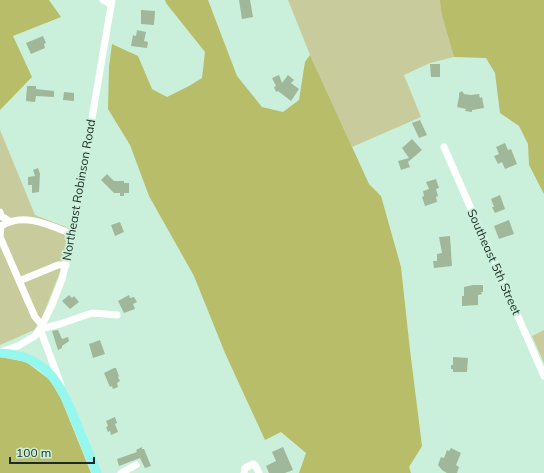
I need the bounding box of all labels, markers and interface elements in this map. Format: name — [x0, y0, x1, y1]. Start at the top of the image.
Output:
street label: Northeast Robinson Road — [59, 118, 98, 262]
street label: Southeast 5th Street — [464, 207, 525, 317]
scale bar — [10, 439, 94, 465]
text: 100 m — [16, 445, 51, 460]

